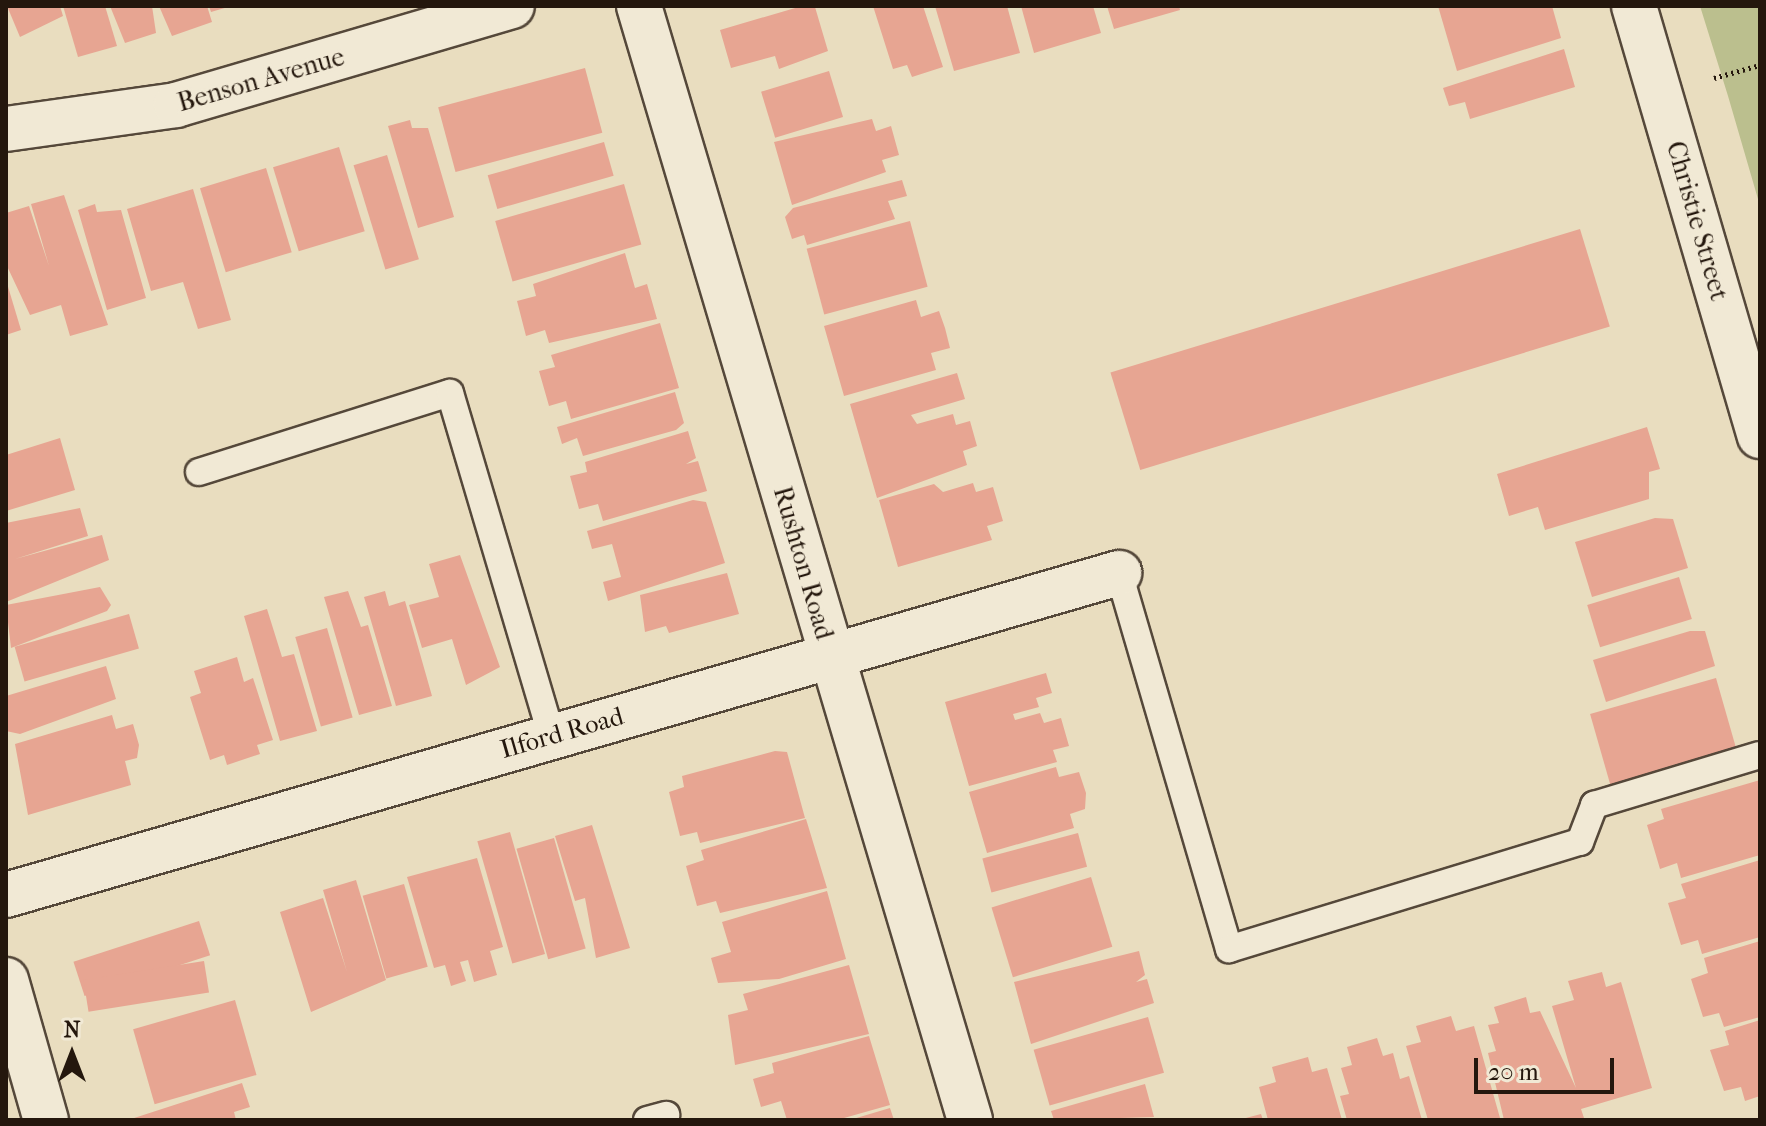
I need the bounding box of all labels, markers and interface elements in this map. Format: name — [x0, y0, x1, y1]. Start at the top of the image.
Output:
street label: Benson Avenue — [174, 41, 348, 119]
street label: Christie Street — [1659, 138, 1735, 304]
street label: Rushton Road — [766, 483, 840, 643]
street label: Ilford Road — [497, 701, 627, 765]
north arrow — [32, 1014, 112, 1094]
text: N — [64, 1017, 80, 1043]
scale bar — [1478, 1042, 1618, 1092]
text: 20 m — [1488, 1058, 1539, 1086]

